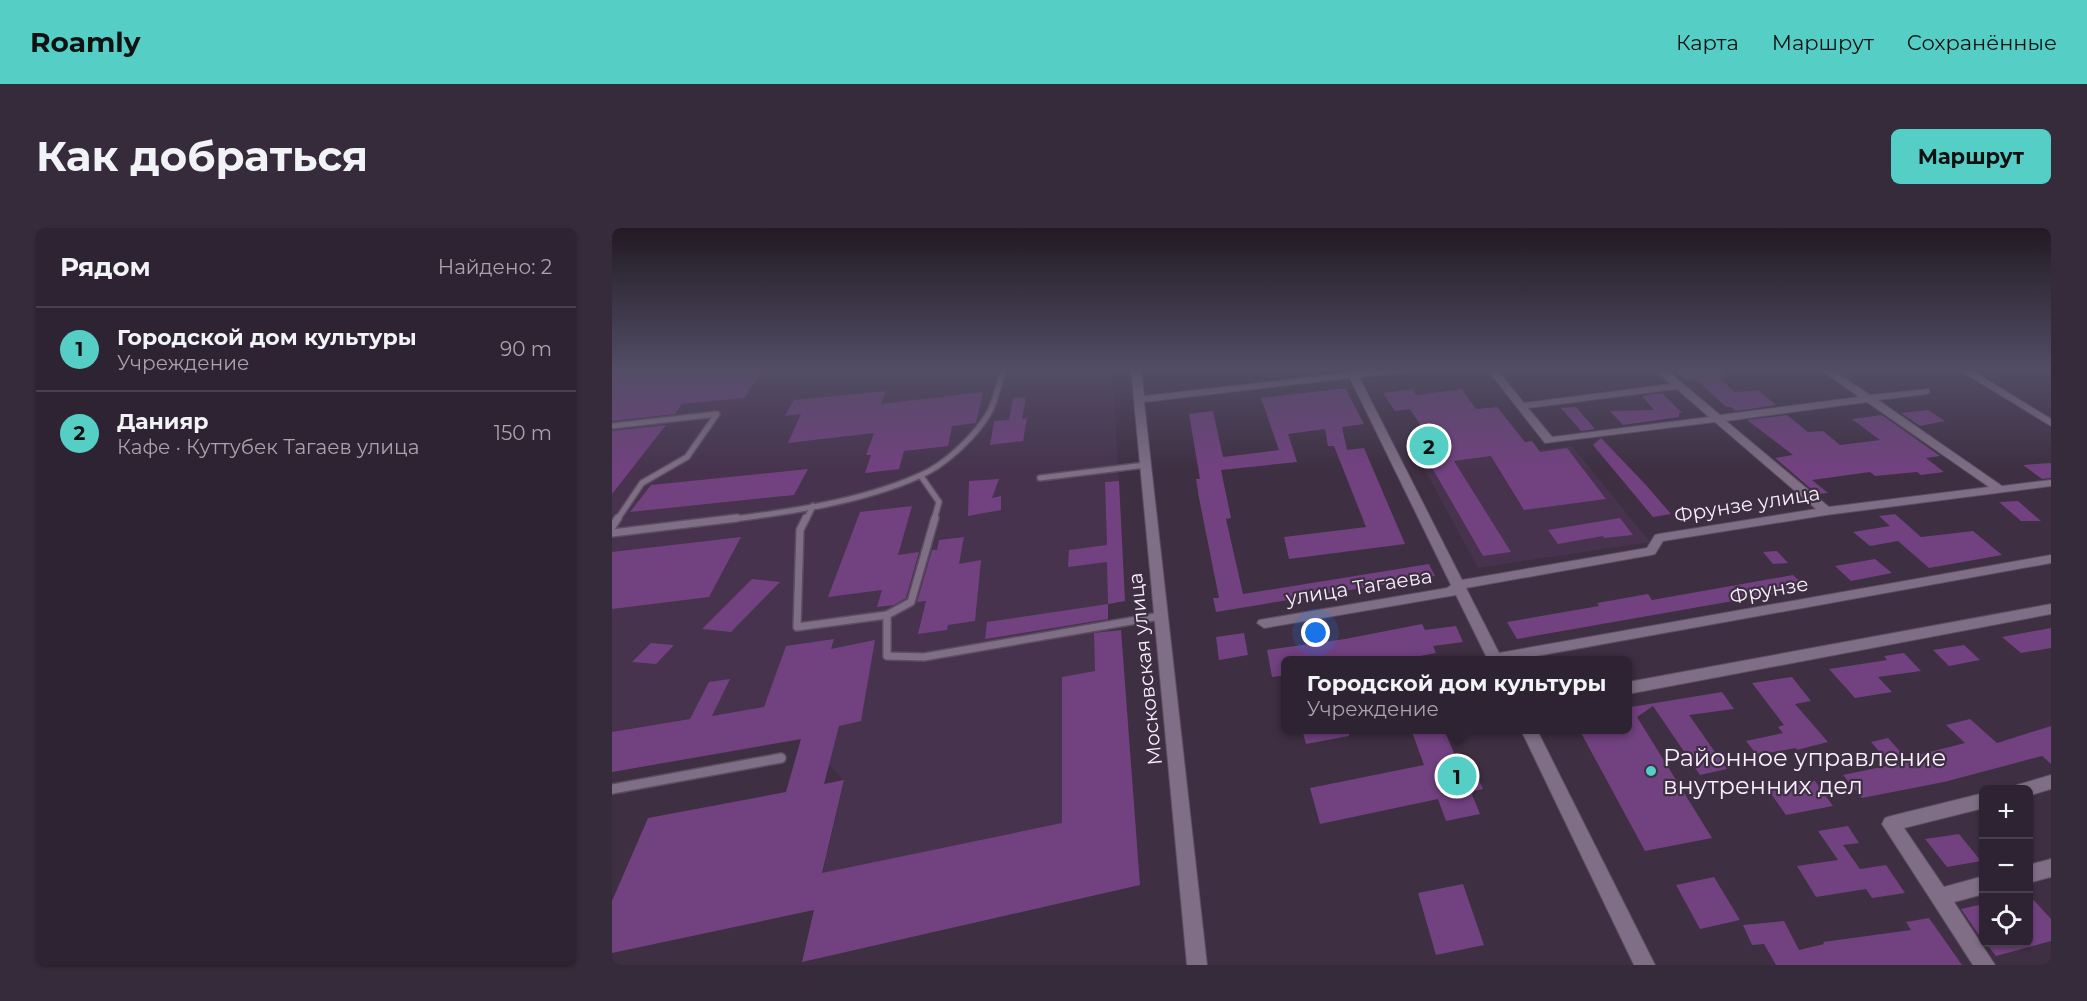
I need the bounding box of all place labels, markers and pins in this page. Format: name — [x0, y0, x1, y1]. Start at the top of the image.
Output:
pin: 2 — [1410, 424, 1448, 468]
place label: Районное управление внутренних дел — [1663, 743, 1946, 800]
pin: 1 — [1438, 754, 1476, 798]
marker: Районное управление внутренних дел — [1644, 764, 1658, 778]

